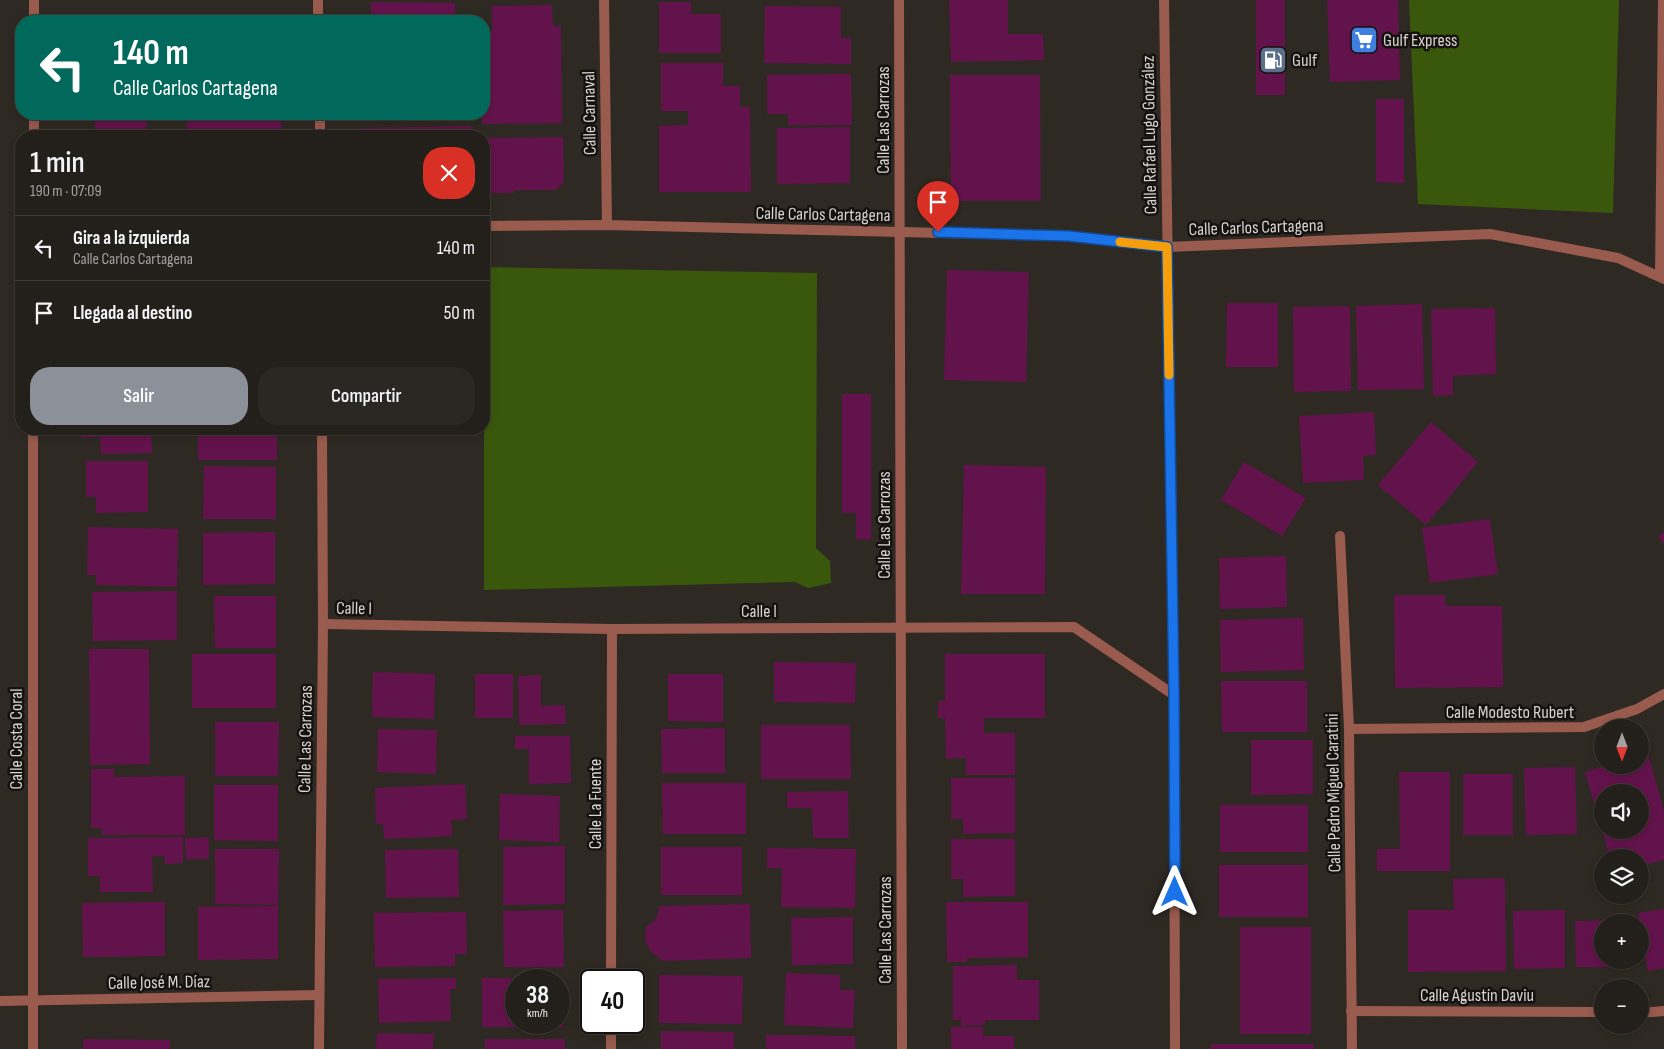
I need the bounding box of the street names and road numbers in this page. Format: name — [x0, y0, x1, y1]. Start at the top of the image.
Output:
street label: Calle Rafael Lugo González — [1138, 55, 1161, 215]
street label: Calle Las Carrozas — [873, 66, 894, 174]
street label: Calle Carnaval — [578, 71, 601, 155]
street label: Calle Carlos Cartagena — [755, 203, 891, 226]
street label: Calle Carlos Cartagena — [1188, 215, 1324, 240]
street label: Calle Las Carrozas — [874, 471, 895, 579]
street label: Calle I — [336, 598, 372, 619]
street label: Calle I — [741, 601, 777, 622]
street label: Calle Las Carrozas — [294, 685, 317, 793]
street label: Calle Costa Coral — [6, 688, 27, 790]
street label: Calle Modesto Rubert — [1446, 702, 1575, 723]
street label: Calle Pedro Miguel Caratini — [1322, 713, 1345, 873]
street label: Calle La Fuente — [585, 759, 606, 849]
street label: Calle Las Carrozas — [875, 876, 896, 984]
street label: Calle José M. Díaz — [108, 971, 211, 994]
street label: Calle Agustín Daviu — [1420, 985, 1534, 1006]

